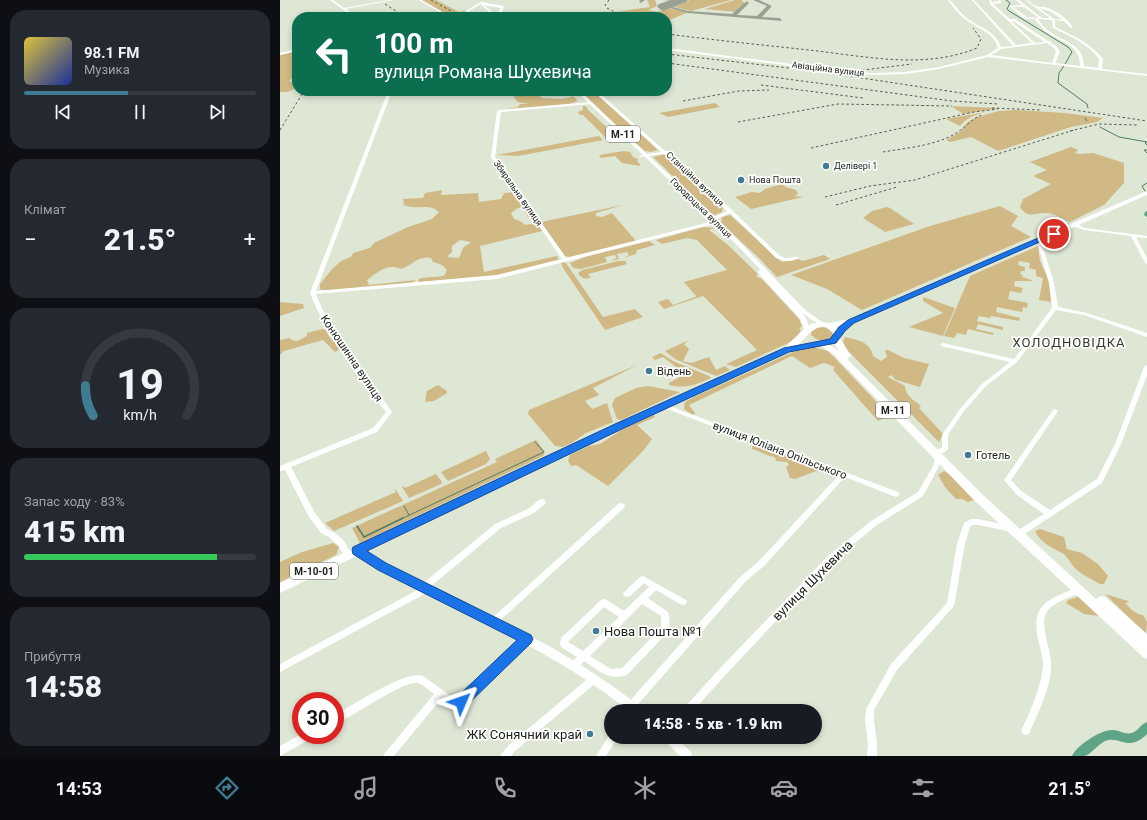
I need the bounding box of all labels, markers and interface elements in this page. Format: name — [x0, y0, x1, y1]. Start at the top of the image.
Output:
text: 100 m — [374, 27, 453, 60]
icon: left — [308, 28, 360, 80]
text: 98.1 FM — [84, 44, 139, 62]
street label: Авіаційна вулиця — [791, 60, 865, 78]
text: вулиця Романа Шухевича — [374, 61, 592, 82]
text: Музика — [84, 62, 130, 77]
icon: previous — [52, 101, 74, 123]
icon: pause — [129, 101, 151, 123]
icon: next — [206, 101, 228, 123]
road number: М-11 — [606, 126, 640, 142]
street label: Станційна вулиця — [664, 150, 726, 208]
street label: Збиральна вулиця — [492, 158, 544, 228]
marker: Делівері 1 — [821, 161, 831, 171]
place label: Делівері 1 — [834, 161, 877, 171]
marker: Нова Пошта — [736, 175, 746, 185]
place label: Нова Пошта — [749, 175, 801, 185]
street label: Городоцька вулиця — [668, 176, 734, 240]
text: Клімат — [24, 202, 66, 217]
pin — [1037, 217, 1071, 251]
text: 21.5° — [104, 222, 176, 257]
icon: arrive — [1043, 223, 1065, 245]
text: − — [24, 227, 37, 252]
text: + — [244, 227, 256, 252]
street label: Конюшинна вулиця — [318, 312, 385, 404]
district label: ХОЛОДНОВІДКА — [1012, 335, 1126, 350]
text: 19 — [116, 360, 164, 409]
place label: Відень — [657, 365, 691, 378]
marker: Відень — [644, 366, 654, 376]
road number: М-11 — [876, 402, 910, 418]
text: km/h — [123, 407, 157, 423]
street label: вулиця Юліана Опільського — [711, 419, 849, 482]
place label: Готель — [976, 449, 1010, 462]
marker: Готель — [963, 450, 973, 460]
text: Запас ходу · 83% — [24, 494, 125, 509]
text: 415 km — [24, 514, 126, 549]
street label: вулиця Шухевича — [769, 537, 856, 624]
road number: М-10-01 — [290, 563, 338, 579]
place label: Нова Пошта №1 — [604, 624, 703, 639]
marker: Нова Пошта №1 — [591, 626, 601, 636]
text: Прибуття — [24, 649, 81, 664]
text: 14:58 — [24, 669, 102, 704]
position arrow — [440, 681, 482, 723]
speed limit sign: 30 — [292, 692, 344, 744]
text: 14:58 · 5 хв · 1.9 km — [644, 715, 782, 733]
place label: ЖК Сонячний край — [466, 727, 582, 742]
marker: ЖК Сонячний край — [585, 729, 595, 739]
icon: directions — [213, 774, 241, 802]
icon: music — [352, 774, 380, 802]
icon: phone — [491, 774, 519, 802]
icon: climate — [631, 774, 659, 802]
icon: car — [770, 774, 798, 802]
icon: filters — [909, 774, 937, 802]
text: 14:53 — [56, 778, 102, 799]
text: 21.5° — [1048, 778, 1091, 799]

